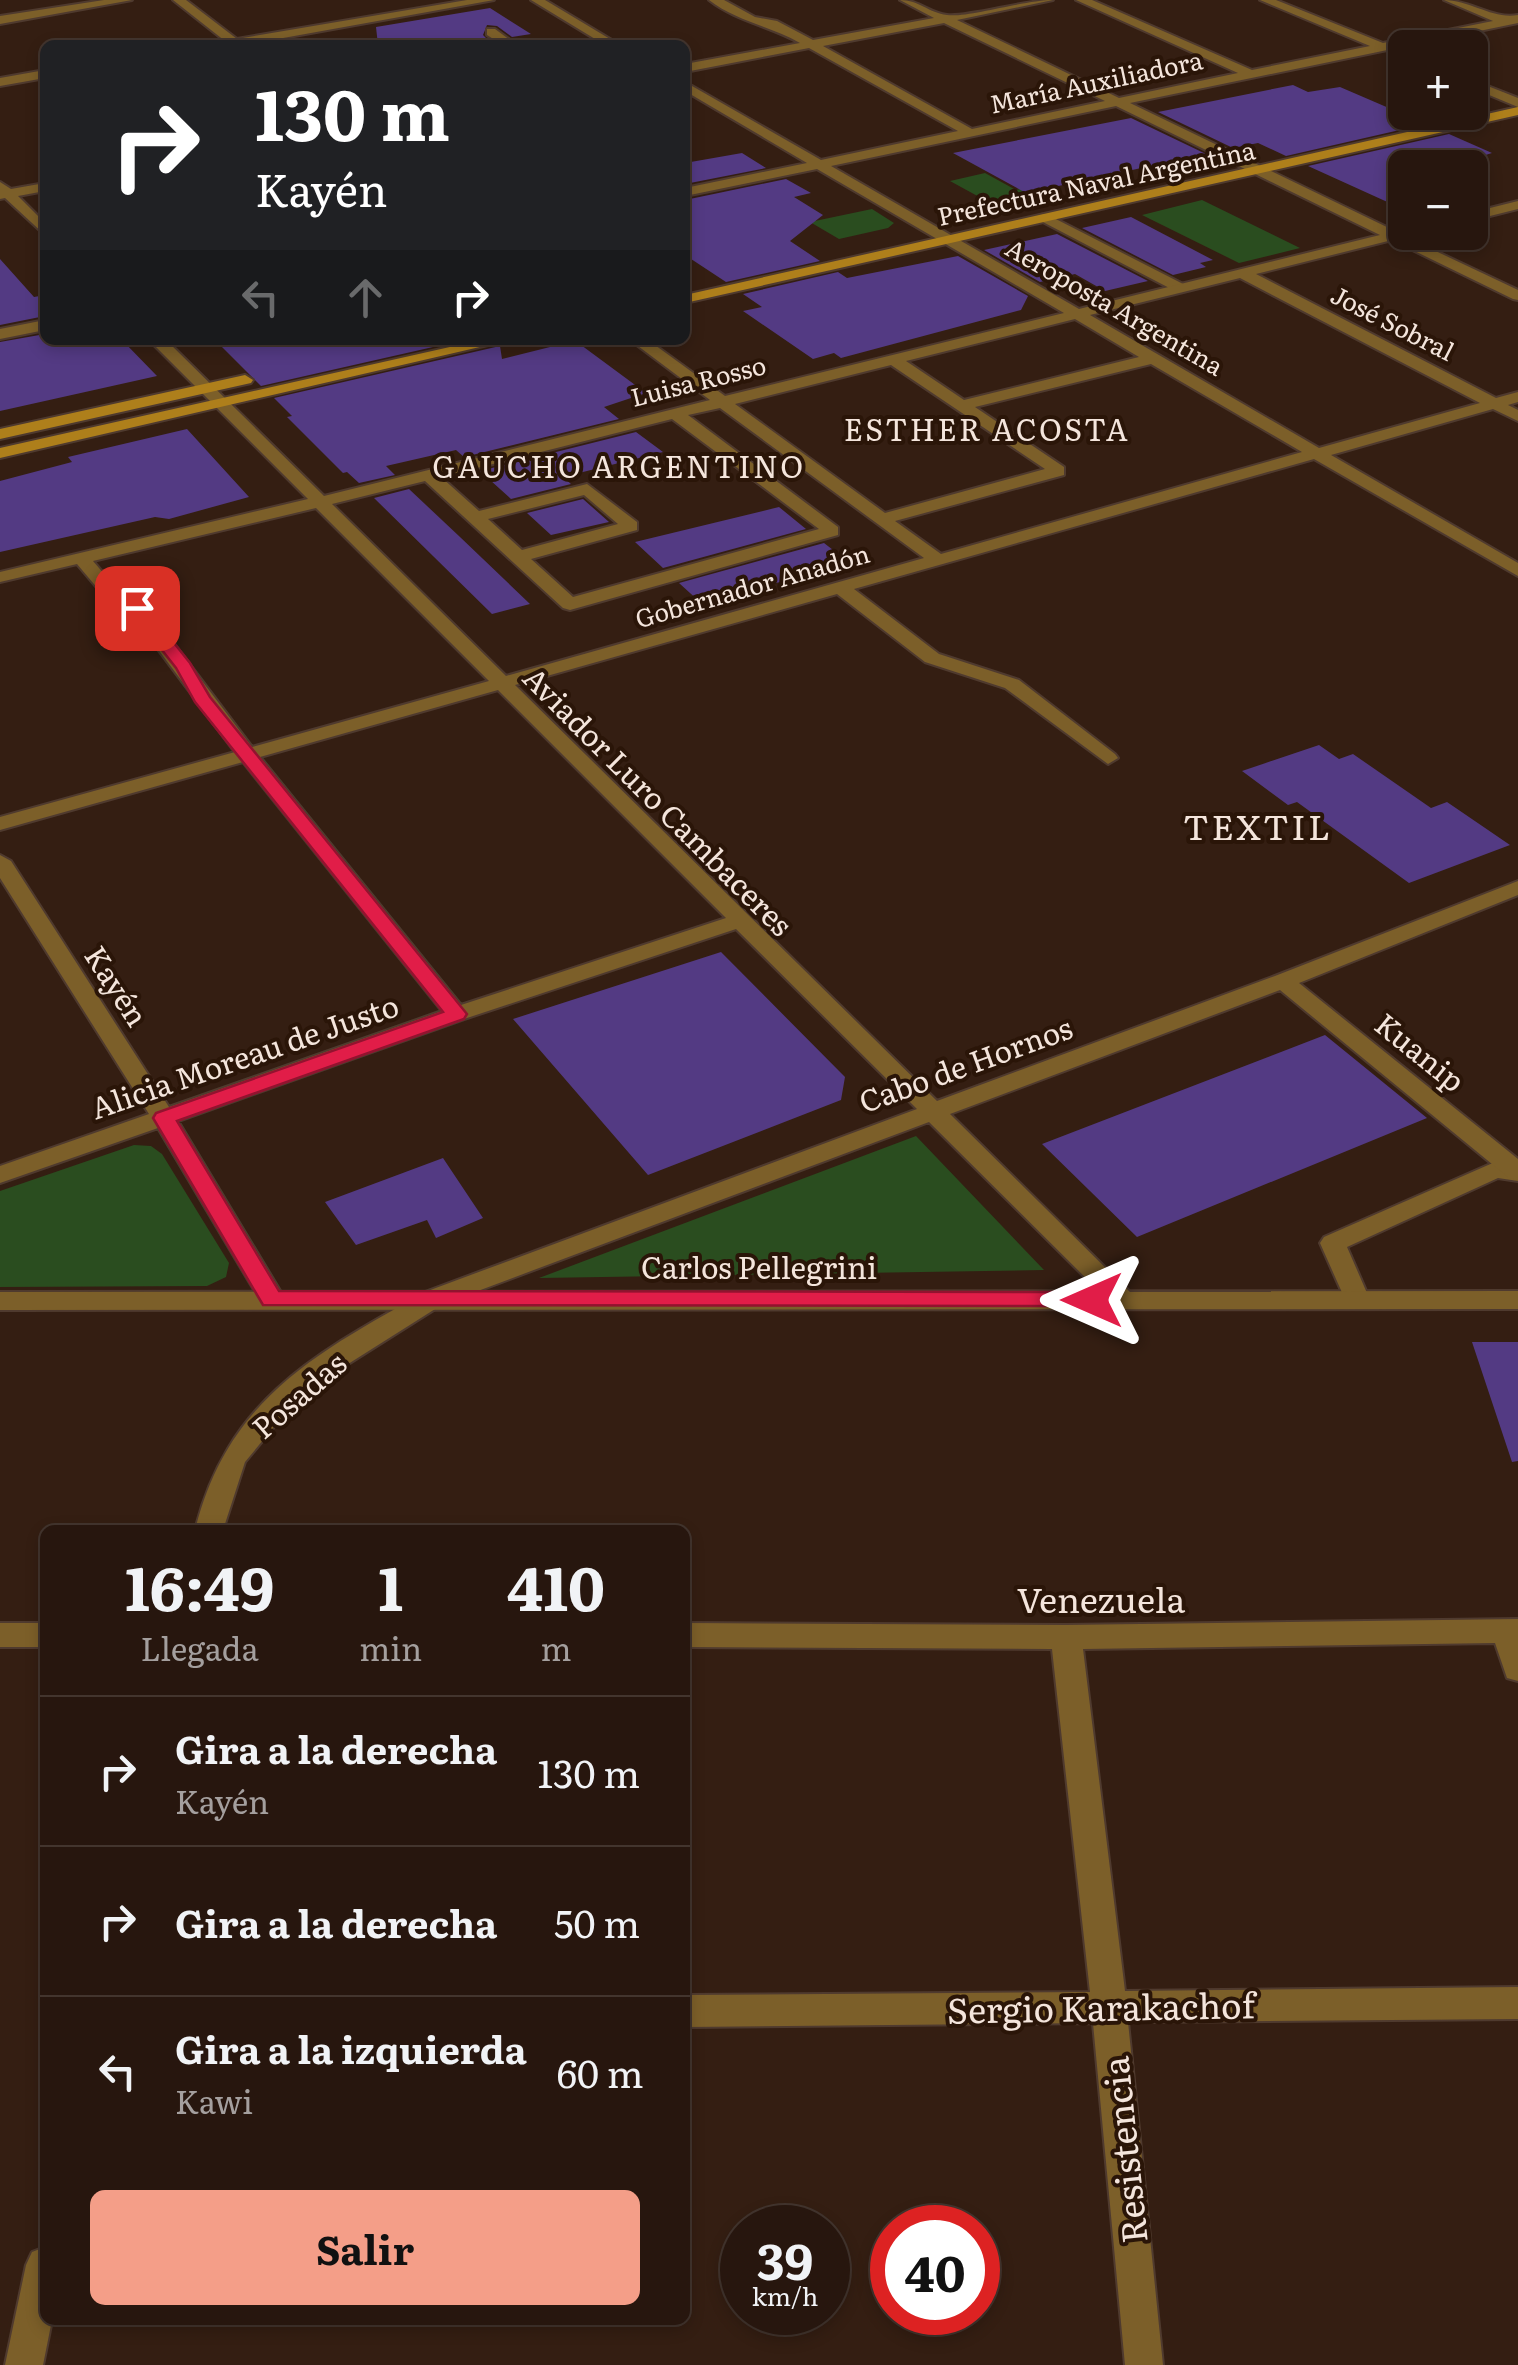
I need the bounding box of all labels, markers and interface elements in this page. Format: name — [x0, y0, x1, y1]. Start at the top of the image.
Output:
map controls — [1388, 30, 1488, 250]
button: + — [1388, 30, 1488, 130]
street label: María Auxiliadora — [986, 40, 1206, 122]
text: 130 m — [255, 59, 450, 163]
icon: right — [90, 80, 220, 210]
street label: Prefectura Naval Argentina — [934, 130, 1259, 234]
button: − — [1388, 150, 1488, 250]
text: Kayén — [255, 154, 388, 221]
street label: Aeroposta Argentina — [999, 228, 1231, 384]
icon: left — [233, 270, 288, 325]
icon: ahead — [338, 270, 393, 325]
icon: right — [443, 270, 498, 325]
street label: José Sobral — [1325, 275, 1461, 369]
street label: Luisa Rosso — [626, 345, 770, 415]
district label: ESTHER ACOSTA — [844, 406, 1130, 450]
district label: GAUCHO ARGENTINO — [432, 443, 806, 487]
street label: Gobernador Anadón — [630, 534, 874, 636]
pin — [95, 566, 180, 651]
icon: arrive — [110, 581, 165, 636]
street label: Aviador Luro Cambaceres — [514, 655, 804, 945]
district label: TEXTIL — [1183, 799, 1333, 851]
street label: Kayén — [75, 936, 161, 1034]
street label: Alicia Moreau de Justo — [84, 982, 404, 1128]
street label: Kuanip — [1367, 1001, 1475, 1101]
street label: Cabo de Hornos — [852, 1004, 1078, 1122]
street label: Carlos Pellegrini — [641, 1244, 877, 1288]
position arrow — [1040, 1248, 1144, 1352]
street label: Posadas — [241, 1340, 355, 1448]
text: 16:49 — [125, 1540, 274, 1629]
text: 1 — [378, 1540, 403, 1629]
text: 410 — [507, 1540, 605, 1629]
street label: Venezuela — [1017, 1572, 1185, 1624]
text: Llegada — [141, 1623, 259, 1671]
text: min — [359, 1623, 422, 1671]
text: m — [541, 1623, 572, 1671]
text: Gira a la derecha — [175, 1719, 497, 1776]
text: 130 m — [538, 1743, 640, 1800]
icon: right — [90, 1744, 145, 1799]
text: Kayén — [175, 1776, 269, 1824]
text: Gira a la derecha — [175, 1893, 497, 1950]
text: 50 m — [554, 1893, 640, 1950]
icon: right — [90, 1894, 145, 1949]
street label: Sergio Karakachof — [947, 1977, 1258, 2035]
text: Gira a la izquierda — [175, 2019, 527, 2076]
text: 60 m — [557, 2043, 644, 2100]
icon: left — [90, 2044, 145, 2099]
street label: Resistencia — [1087, 2054, 1159, 2246]
text: Kawi — [175, 2076, 253, 2124]
button: Salir — [90, 2190, 640, 2305]
speed limit sign: 40 — [870, 2205, 1000, 2335]
text: 39 — [757, 2221, 813, 2295]
text: km/h — [752, 2277, 818, 2314]

